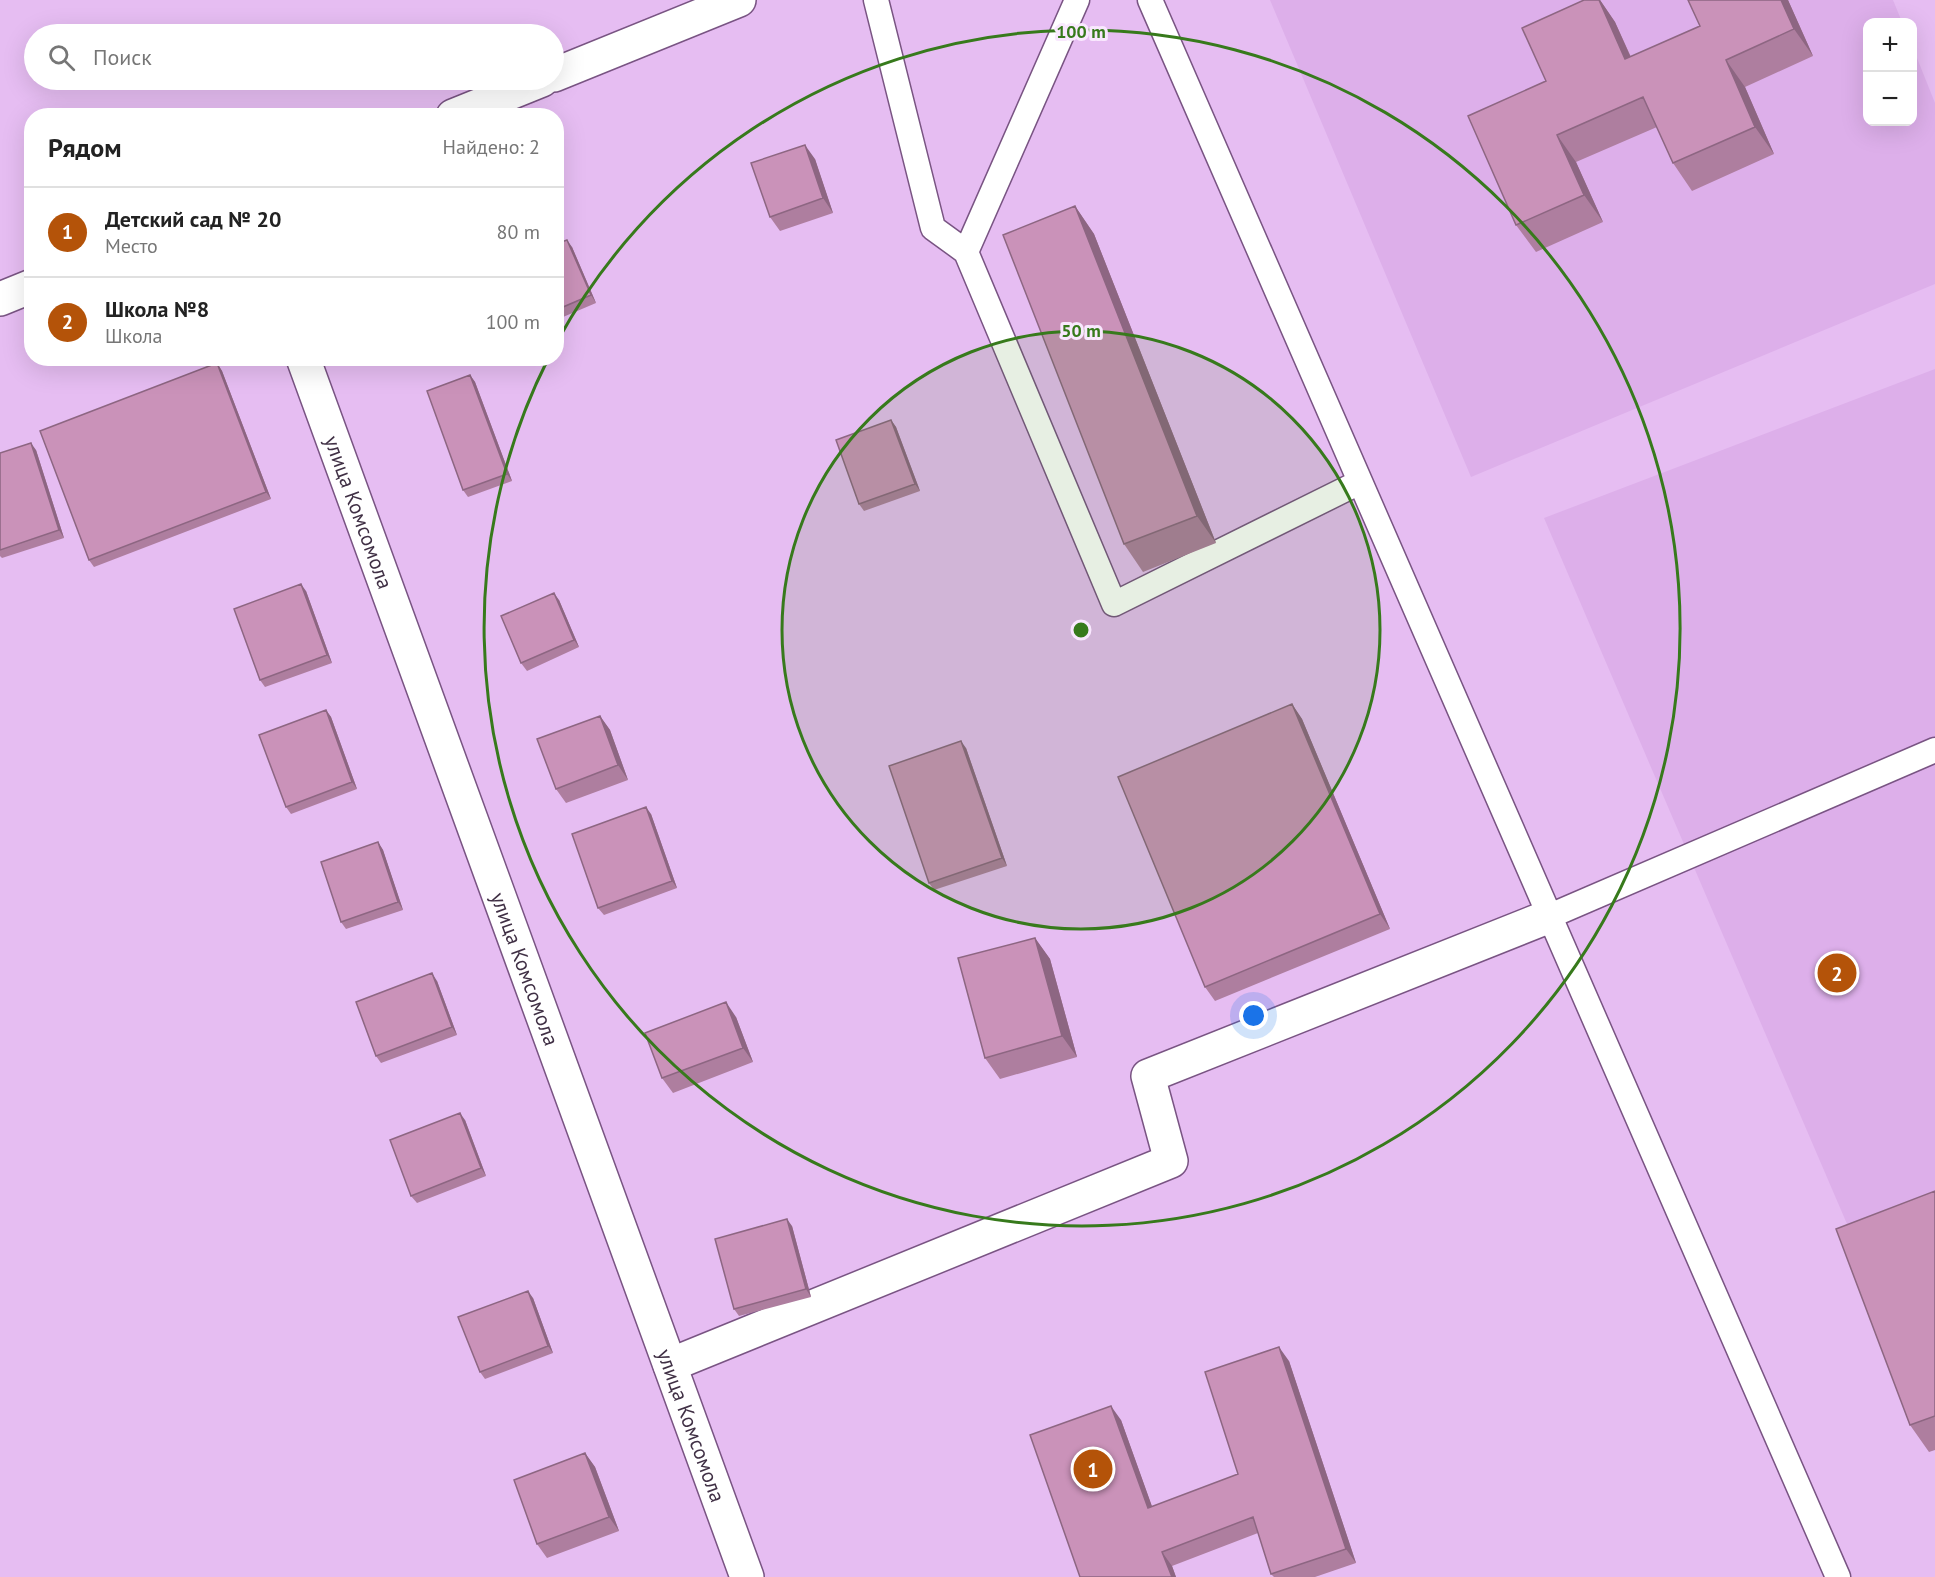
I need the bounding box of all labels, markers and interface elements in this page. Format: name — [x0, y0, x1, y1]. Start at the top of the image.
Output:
map controls — [1863, 18, 1917, 126]
button: + — [1863, 18, 1917, 72]
text: 100 m — [1056, 20, 1106, 43]
search box — [24, 24, 564, 90]
icon: search — [45, 41, 78, 74]
text: Поиск — [93, 43, 152, 71]
button: − — [1863, 72, 1917, 126]
text: Рядом — [48, 131, 122, 164]
text: Найдено: 2 — [443, 134, 540, 160]
text: Детский сад № 20 — [105, 205, 281, 233]
text: 1 — [62, 219, 73, 245]
text: 80 m — [497, 219, 540, 245]
text: Место — [105, 233, 158, 259]
text: Школа №8 — [105, 295, 209, 323]
text: 2 — [62, 309, 73, 335]
text: 100 m — [486, 309, 540, 335]
text: 50 m — [1061, 319, 1101, 342]
text: Школа — [105, 323, 162, 349]
street label: улица Комсомола — [319, 432, 399, 593]
centre of rings — [1071, 620, 1091, 640]
street label: улица Комсомола — [485, 888, 566, 1049]
pin: 2 — [1818, 950, 1856, 996]
your location — [1239, 1001, 1268, 1030]
street label: улица Комсомола — [651, 1345, 732, 1506]
pin: 1 — [1074, 1446, 1112, 1492]

